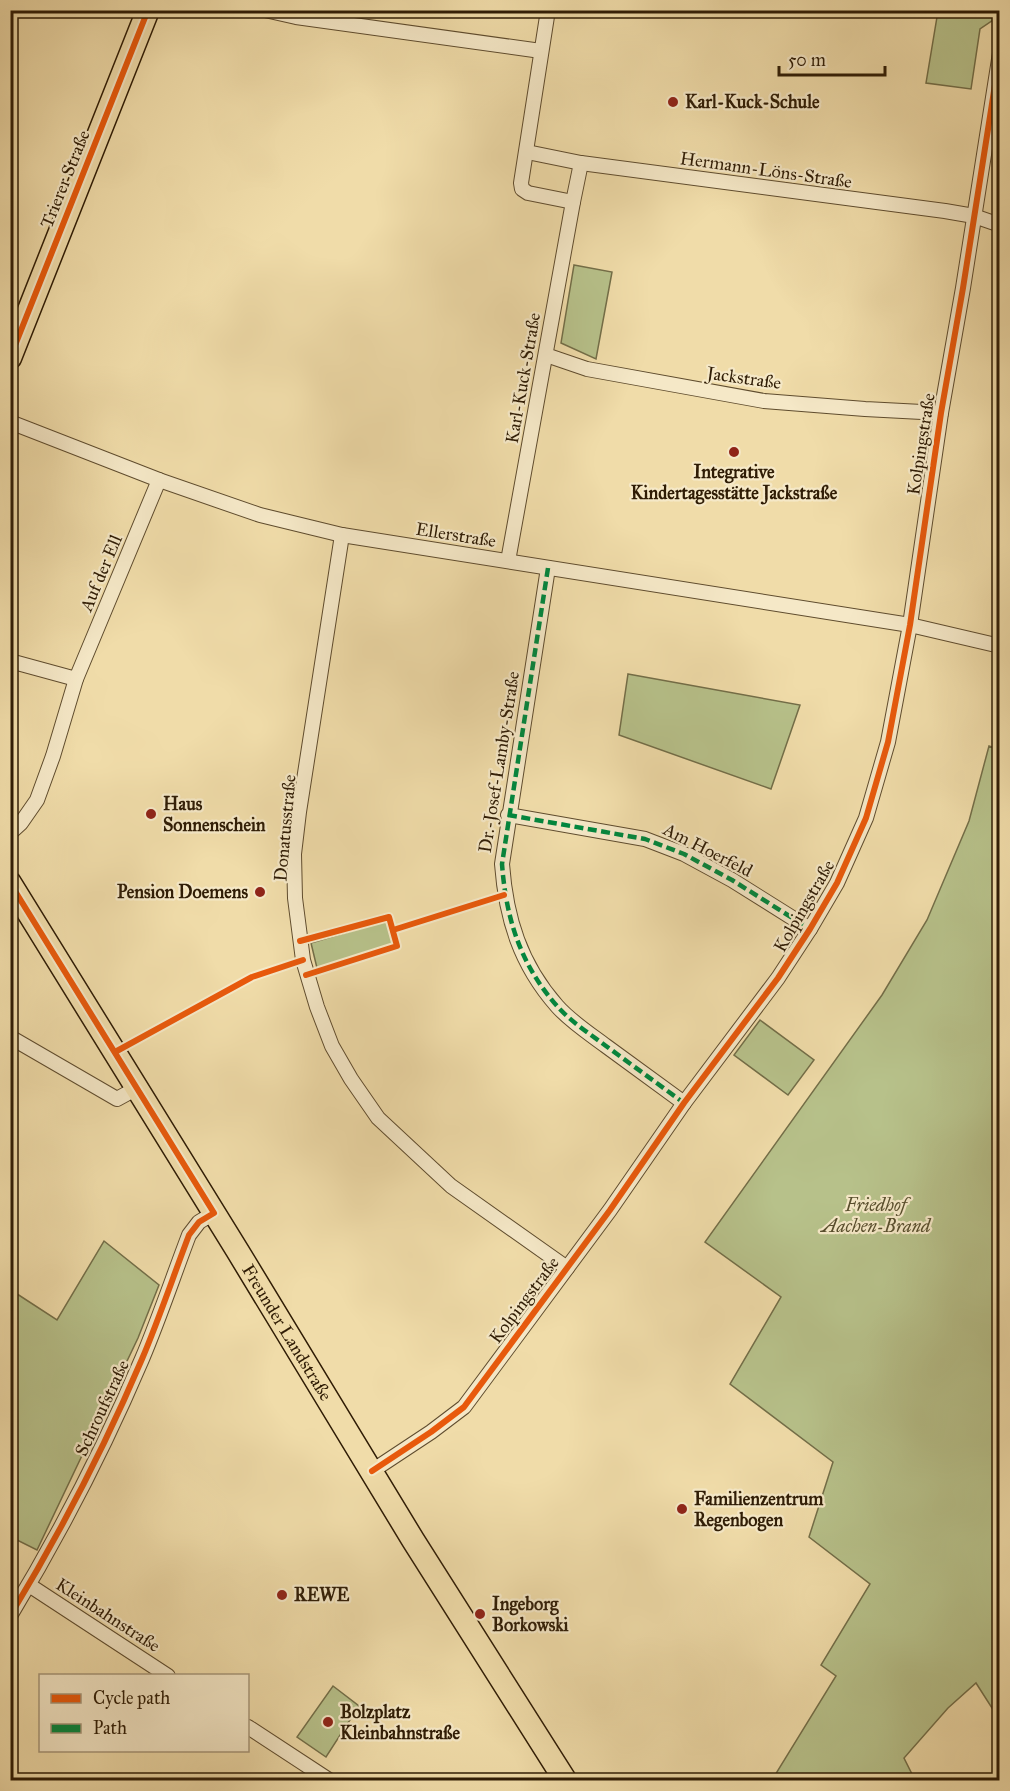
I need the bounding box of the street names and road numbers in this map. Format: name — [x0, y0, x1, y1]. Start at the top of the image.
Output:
street label: Trierer Straße — [35, 127, 95, 231]
street label: Hermann-Löns-Straße — [679, 147, 853, 193]
street label: Karl-Kuck-Straße — [501, 311, 545, 445]
street label: Jackstraße — [703, 362, 782, 395]
street label: Kolpingstraße — [902, 392, 941, 497]
street label: Ellerstraße — [414, 518, 498, 552]
street label: Auf der Ell — [75, 531, 127, 616]
street label: Dr.-Josef-Lamby-Straße — [474, 670, 525, 854]
street label: Donatusstraße — [269, 774, 301, 882]
street label: Am Hoerfeld — [659, 818, 756, 882]
street label: Kolpingstraße — [769, 856, 840, 956]
street label: Kolpingstraße — [484, 1252, 564, 1348]
street label: Freunder Landstraße — [237, 1260, 337, 1405]
street label: Schroufstraße — [70, 1356, 134, 1460]
street label: Kleinbahnstraße — [52, 1573, 164, 1657]

